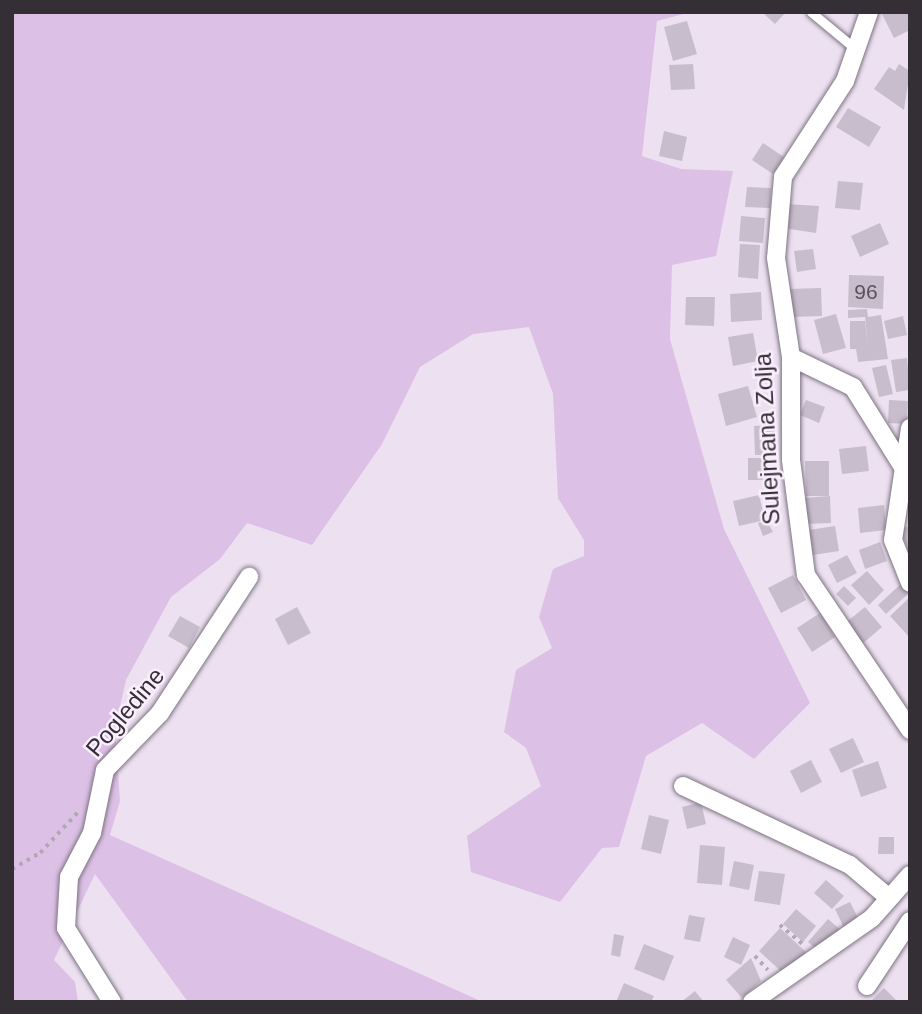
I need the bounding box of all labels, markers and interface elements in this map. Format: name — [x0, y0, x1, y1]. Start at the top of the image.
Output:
house number: 96 — [854, 279, 878, 305]
street label: Sulejmana Zolja — [748, 352, 786, 526]
street label: Pogledine — [80, 662, 170, 762]

